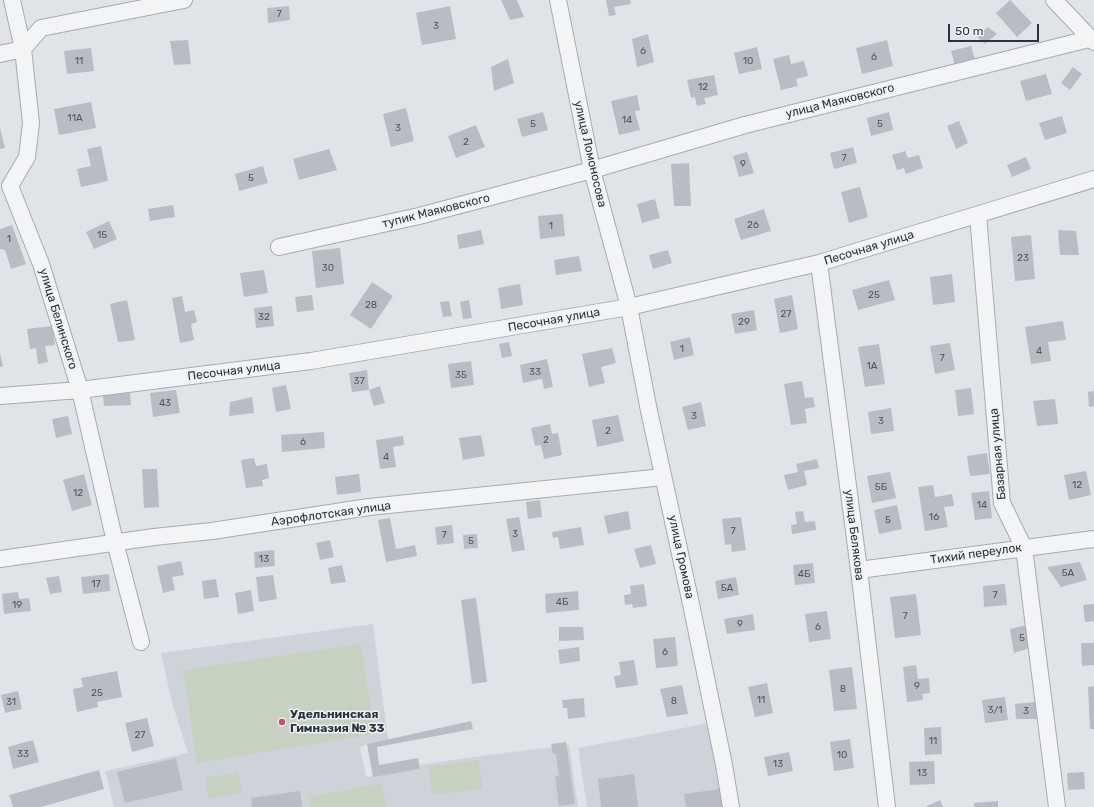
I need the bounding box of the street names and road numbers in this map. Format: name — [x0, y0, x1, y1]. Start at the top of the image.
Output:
street label: улица Маяковского — [784, 81, 896, 121]
street label: улица Ломоносова — [571, 99, 609, 209]
street label: тупик Маяковского — [381, 191, 491, 231]
street label: Песочная улица — [822, 227, 916, 269]
street label: улица Белинского — [36, 267, 80, 371]
street label: Песочная улица — [507, 305, 601, 335]
street label: Песочная улица — [187, 358, 281, 384]
street label: Базарная улица — [987, 407, 1009, 501]
street label: улица Белякова — [841, 489, 867, 581]
street label: Аэрофлотская улица — [270, 498, 392, 530]
street label: улица Громова — [665, 514, 697, 600]
street label: Тихий переулок — [929, 540, 1023, 568]

